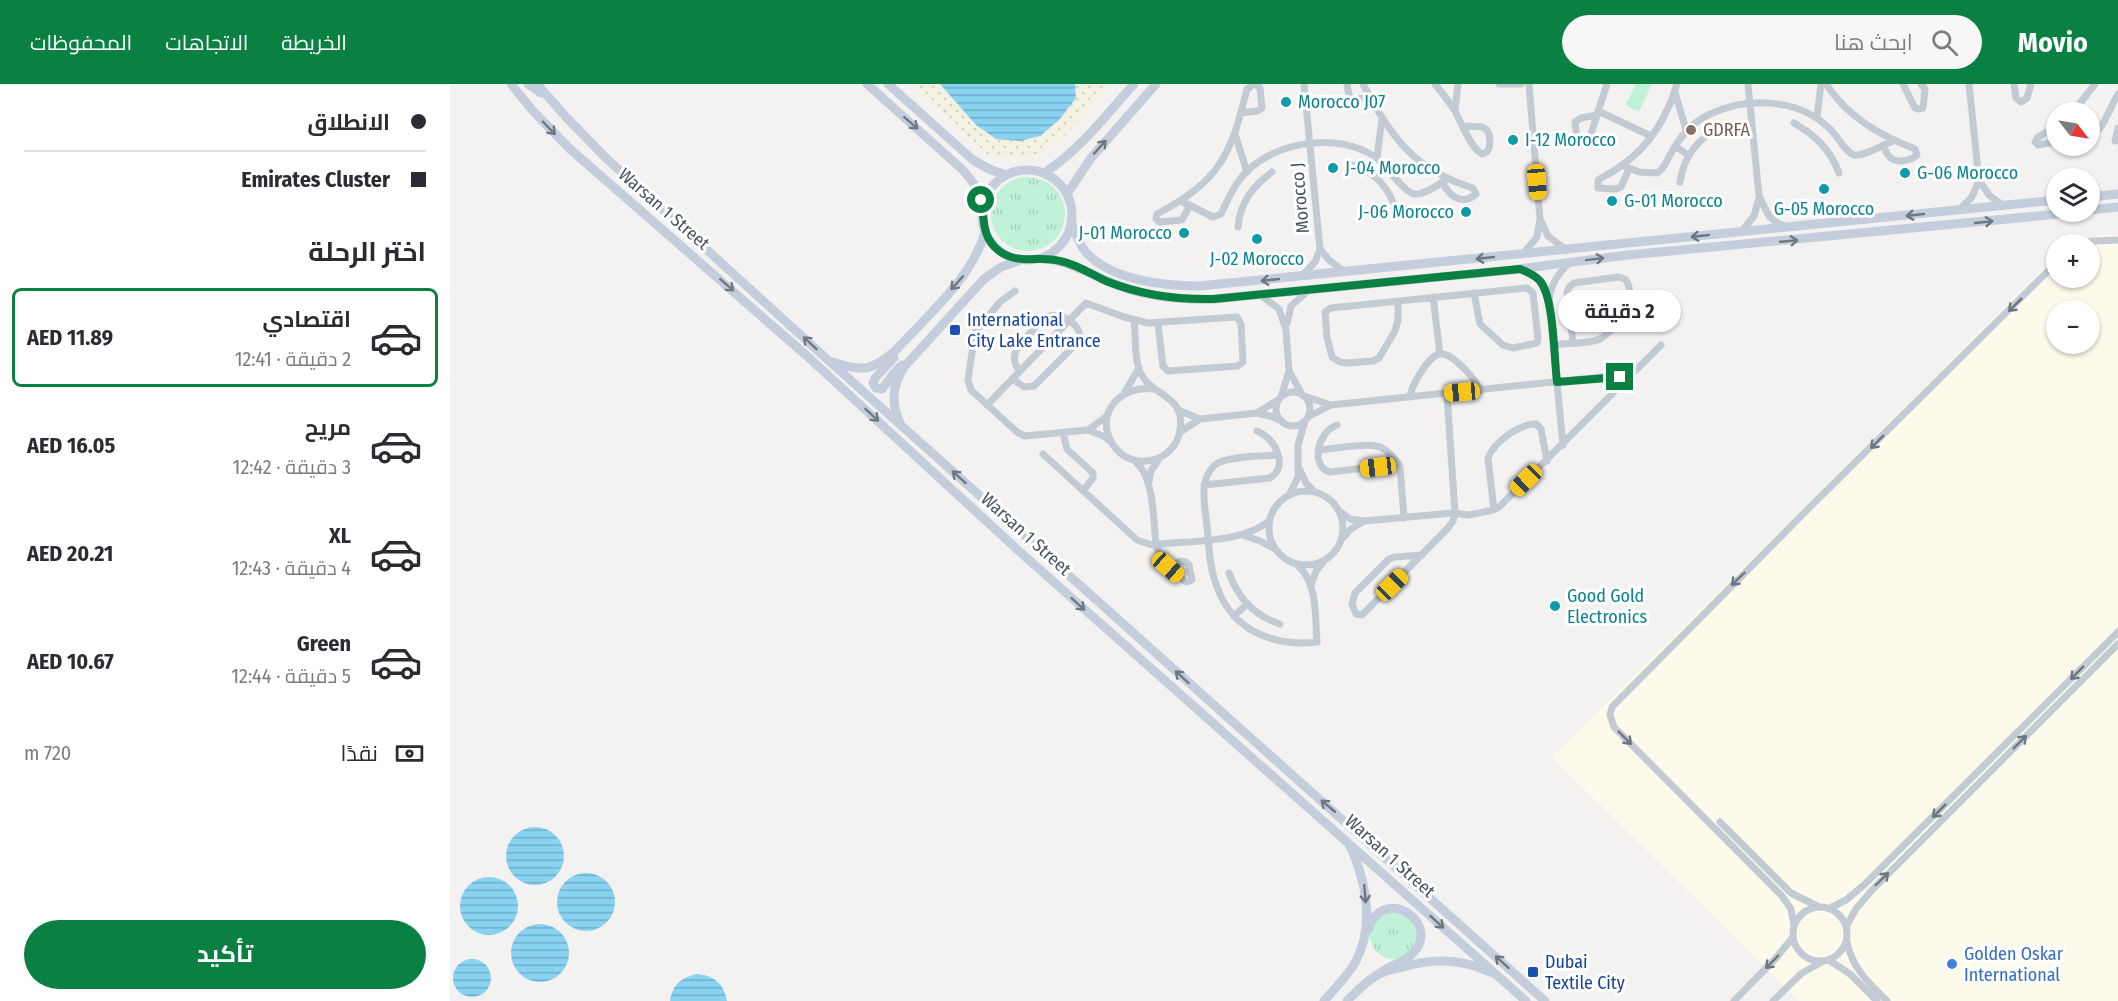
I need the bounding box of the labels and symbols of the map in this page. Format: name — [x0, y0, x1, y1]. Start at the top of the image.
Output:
place label: Morocco J07 — [1298, 91, 1385, 113]
marker: Morocco J07 — [1279, 95, 1293, 109]
north arrow — [2046, 102, 2100, 156]
one-way arrow — [903, 116, 918, 130]
place label: GDRFA — [1703, 119, 1751, 141]
one-way arrow — [542, 121, 556, 136]
marker: GDRFA — [1684, 123, 1698, 137]
place label: I-12 Morocco — [1525, 129, 1616, 151]
marker: I-12 Morocco — [1506, 133, 1520, 147]
one-way arrow — [1093, 140, 1107, 155]
place label: J-04 Morocco — [1345, 157, 1441, 179]
marker: J-04 Morocco — [1326, 161, 1340, 175]
street label: Morocco J — [1286, 162, 1314, 234]
place label: G-06 Morocco — [1917, 162, 2018, 184]
street label: Warsan 1 Street — [614, 163, 714, 255]
car — [1526, 163, 1548, 201]
marker: G-06 Morocco — [1898, 166, 1912, 180]
marker: G-05 Morocco — [1817, 182, 1831, 196]
route start — [967, 186, 994, 213]
place label: G-01 Morocco — [1624, 190, 1723, 212]
marker: G-01 Morocco — [1605, 194, 1619, 208]
place label: G-05 Morocco — [1774, 198, 1874, 220]
place label: J-06 Morocco — [1358, 201, 1454, 223]
marker: J-06 Morocco — [1459, 205, 1473, 219]
one-way arrow — [1905, 210, 1925, 221]
one-way arrow — [1973, 216, 1993, 227]
place label: J-01 Morocco — [1079, 222, 1172, 244]
marker: J-01 Morocco — [1177, 226, 1191, 240]
one-way arrow — [1690, 231, 1710, 242]
marker: J-02 Morocco — [1250, 232, 1264, 246]
one-way arrow — [1779, 235, 1799, 246]
place label: J-02 Morocco — [1210, 248, 1304, 270]
one-way arrow — [1475, 253, 1495, 264]
one-way arrow — [1585, 254, 1605, 265]
one-way arrow — [950, 275, 964, 290]
one-way arrow — [1261, 275, 1280, 286]
one-way arrow — [719, 278, 734, 292]
callout: 2 دقيقة — [1558, 290, 1682, 332]
one-way arrow — [2008, 297, 2023, 312]
place label: International City Lake Entrance — [967, 309, 1101, 352]
marker: International City Lake Entrance — [948, 323, 962, 337]
one-way arrow — [803, 337, 818, 351]
route end — [1606, 363, 1633, 390]
car — [1443, 381, 1481, 403]
one-way arrow — [864, 408, 879, 423]
one-way arrow — [1869, 435, 1884, 449]
car — [1359, 456, 1397, 478]
car — [1507, 461, 1545, 499]
one-way arrow — [952, 470, 967, 484]
street label: Warsan 1 Street — [977, 488, 1076, 580]
car — [1149, 548, 1187, 586]
car — [1373, 566, 1411, 604]
one-way arrow — [1731, 572, 1746, 587]
place label: Good Gold Electronics — [1567, 585, 1647, 628]
one-way arrow — [1070, 597, 1085, 611]
marker: Good Gold Electronics — [1548, 599, 1562, 613]
one-way arrow — [2069, 666, 2084, 681]
one-way arrow — [1175, 670, 1190, 684]
one-way arrow — [1618, 730, 1632, 745]
one-way arrow — [2013, 734, 2028, 749]
one-way arrow — [1320, 800, 1336, 813]
one-way arrow — [1931, 803, 1946, 818]
street label: Warsan 1 Street — [1341, 810, 1440, 902]
one-way arrow — [1875, 872, 1890, 887]
one-way arrow — [1360, 884, 1371, 904]
one-way arrow — [1430, 914, 1445, 929]
place label: Golden Oskar International — [1964, 943, 2064, 986]
place label: Dubai Textile City — [1545, 951, 1625, 994]
one-way arrow — [1494, 955, 1509, 969]
one-way arrow — [1765, 955, 1779, 970]
marker: Golden Oskar International — [1945, 957, 1959, 971]
marker: Dubai Textile City — [1526, 965, 1540, 979]

